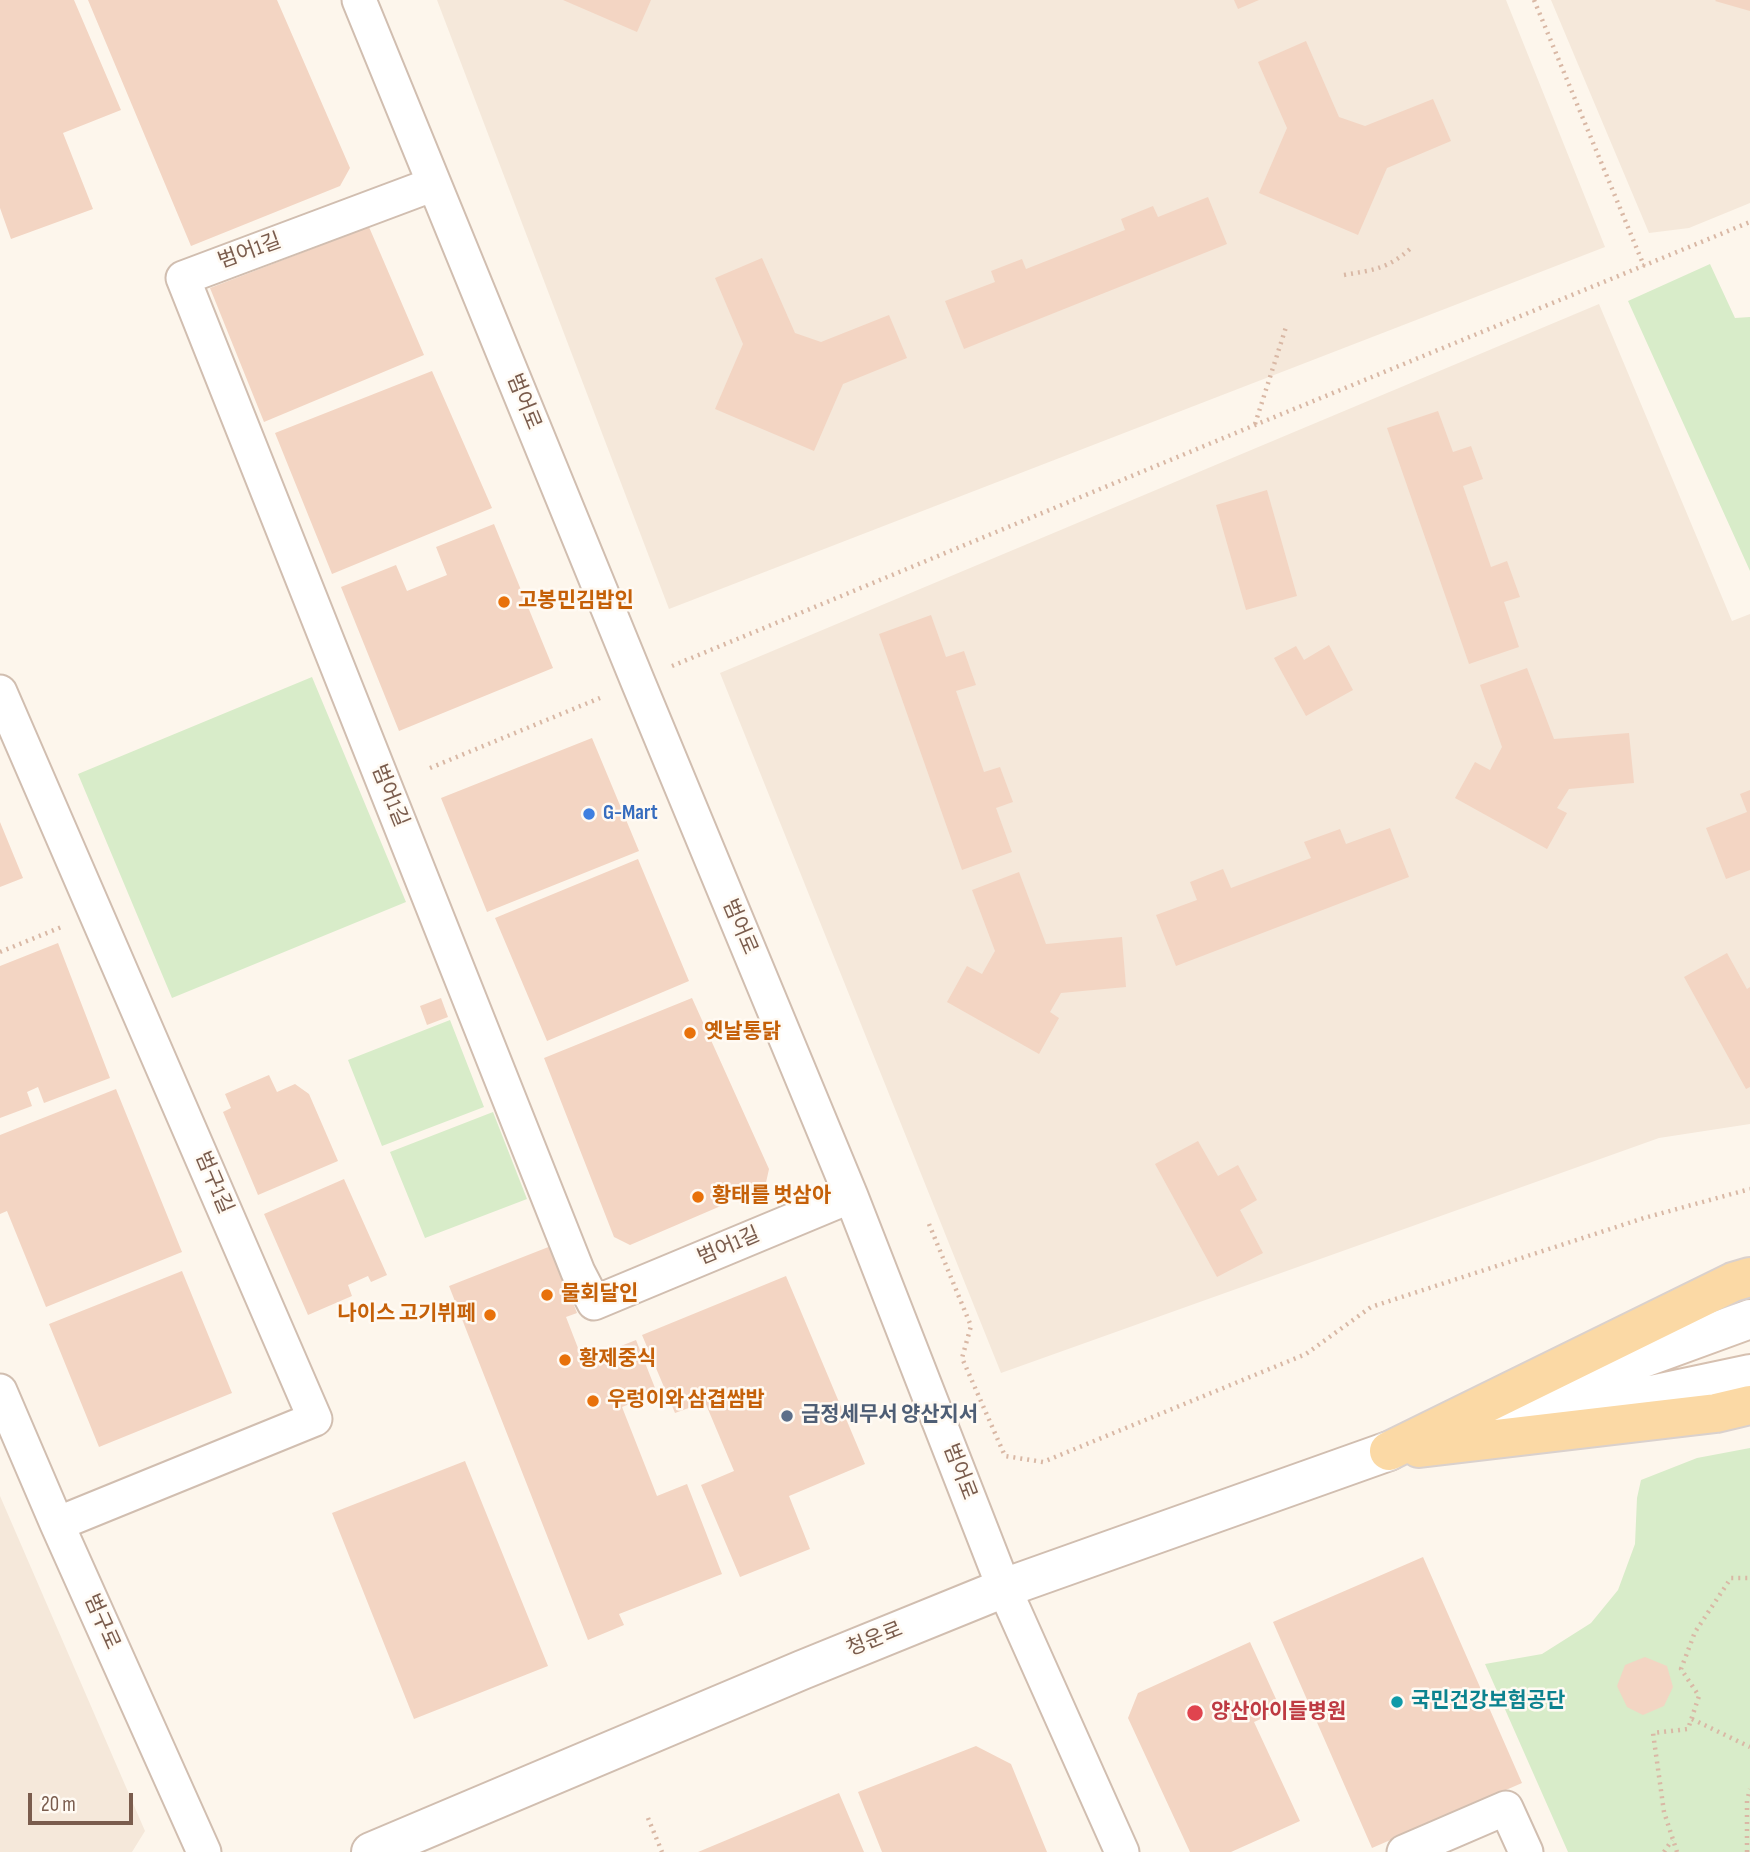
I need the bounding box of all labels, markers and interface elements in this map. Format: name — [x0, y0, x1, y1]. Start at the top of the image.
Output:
street label: 범어1길 — [215, 229, 285, 275]
street label: 범어로 — [500, 370, 546, 434]
place label: 고봉민김밥인 — [518, 589, 634, 615]
marker: 고봉민김밥인 — [496, 594, 512, 610]
street label: 범어1길 — [365, 761, 413, 831]
place label: G-Mart — [603, 801, 658, 827]
marker: G-Mart — [581, 806, 597, 822]
street label: 범어로 — [716, 895, 762, 959]
place label: 옛날통닭 — [704, 1020, 781, 1046]
marker: 옛날통닭 — [682, 1025, 698, 1041]
street label: 범구1길 — [189, 1148, 237, 1218]
place label: 황태를 벗삼아 — [712, 1184, 831, 1210]
marker: 황태를 벗삼아 — [690, 1189, 706, 1205]
street label: 범어1길 — [694, 1223, 764, 1271]
place label: 물회달인 — [561, 1282, 638, 1308]
marker: 물회달인 — [539, 1287, 555, 1303]
place label: 나이스 고기뷔페 — [337, 1302, 476, 1328]
marker: 나이스 고기뷔페 — [482, 1307, 498, 1323]
place label: 황제중식 — [579, 1347, 656, 1373]
marker: 황제중식 — [557, 1352, 573, 1368]
place label: 우렁이와 삼겹쌈밥 — [607, 1388, 765, 1414]
marker: 우렁이와 삼겹쌈밥 — [585, 1393, 601, 1409]
place label: 금정세무서 양산지서 — [801, 1403, 978, 1429]
marker: 금정세무서 양산지서 — [779, 1408, 795, 1424]
street label: 범어로 — [937, 1440, 981, 1504]
street label: 범구로 — [78, 1590, 124, 1654]
street label: 청운로 — [843, 1617, 907, 1663]
place label: 국민건강보험공단 — [1411, 1689, 1566, 1715]
marker: 국민건강보험공단 — [1389, 1694, 1405, 1710]
place label: 양산아이들병원 — [1211, 1700, 1346, 1726]
marker: 양산아이들병원 — [1185, 1703, 1205, 1723]
scale bar — [32, 1778, 136, 1822]
text: 20 m — [41, 1792, 76, 1817]

